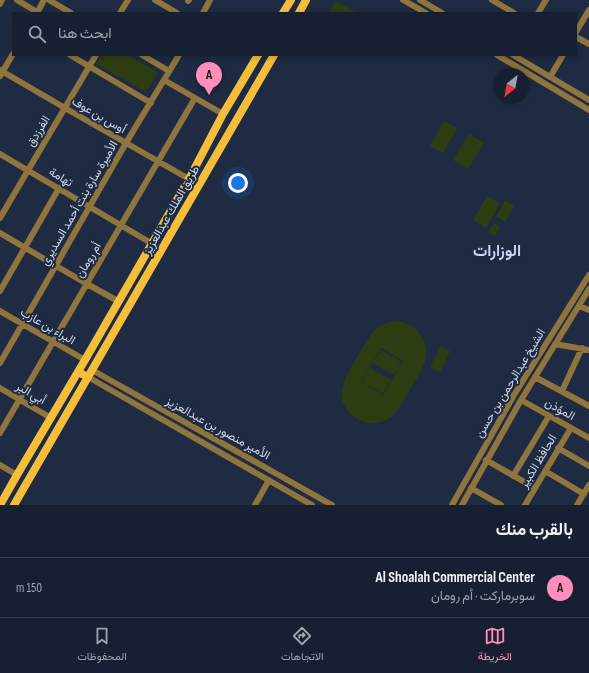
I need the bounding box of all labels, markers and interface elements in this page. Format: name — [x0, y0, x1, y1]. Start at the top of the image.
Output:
search box — [12, 12, 577, 56]
icon: search — [26, 23, 48, 45]
text: ابحث هنا — [58, 24, 112, 43]
pin: A — [196, 62, 222, 95]
north arrow — [493, 68, 529, 104]
street label: أوس بن عوف — [69, 94, 129, 137]
street label: الفرزدق — [23, 113, 54, 150]
street label: الأميرة سارة بنت أحمد السديري — [37, 138, 123, 269]
street label: طريق الملك عبدالعزيز — [139, 163, 203, 258]
street label: تهامة — [46, 164, 76, 191]
your location — [228, 173, 248, 193]
street label: أم رومان — [72, 240, 105, 281]
district label: الوزارات — [473, 242, 521, 261]
street label: البراء بن عازب — [18, 305, 78, 348]
street label: الشيخ عبدالرحمن بن حسن — [472, 326, 550, 441]
street label: أبي البر — [11, 378, 49, 410]
street label: الأمير منصور بن عبدالعزيز — [162, 393, 272, 463]
street label: المؤذن — [542, 395, 578, 424]
street label: الحافظ الكبير — [516, 432, 560, 492]
text: بالقرب منك — [496, 520, 573, 540]
text: Al Shoalah Commercial Center — [376, 568, 535, 587]
text: 150 m — [16, 580, 42, 596]
text: A — [557, 580, 563, 596]
text: سوبرماركت · أم رومان — [431, 588, 535, 604]
tab: المحفوظات — [77, 625, 127, 666]
tab: الاتجاهات — [281, 625, 324, 666]
tab: الخريطة — [478, 625, 512, 666]

